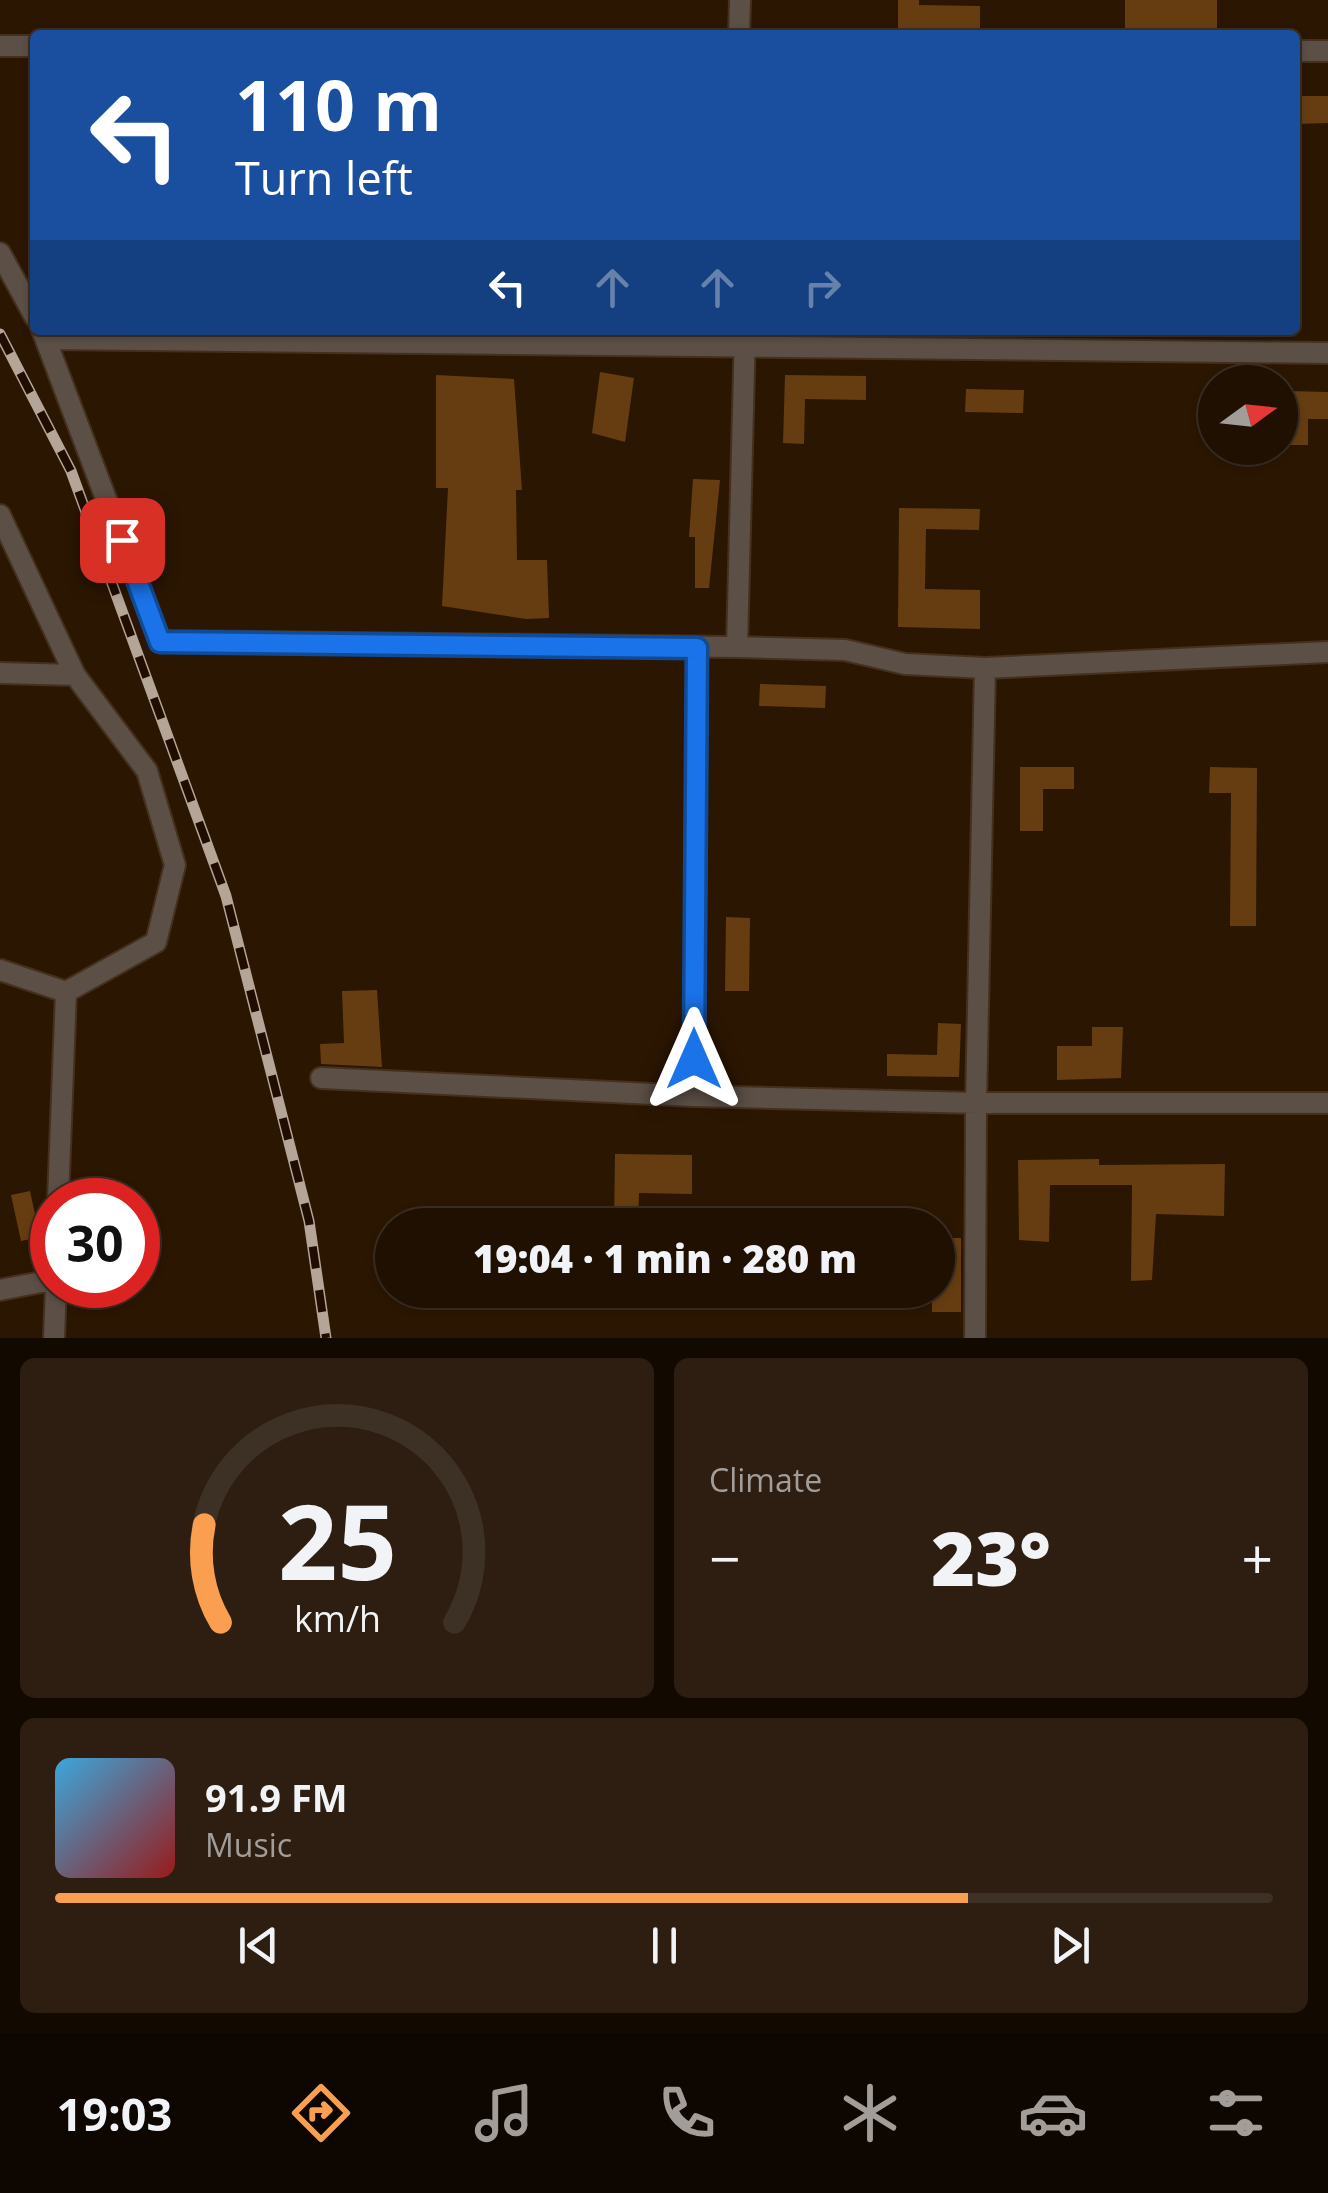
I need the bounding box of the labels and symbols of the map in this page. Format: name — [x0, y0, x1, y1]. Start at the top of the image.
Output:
north arrow — [1198, 365, 1298, 465]
pin — [80, 498, 165, 583]
position arrow — [642, 1007, 746, 1111]
speed limit sign: 30 — [30, 1178, 160, 1308]

